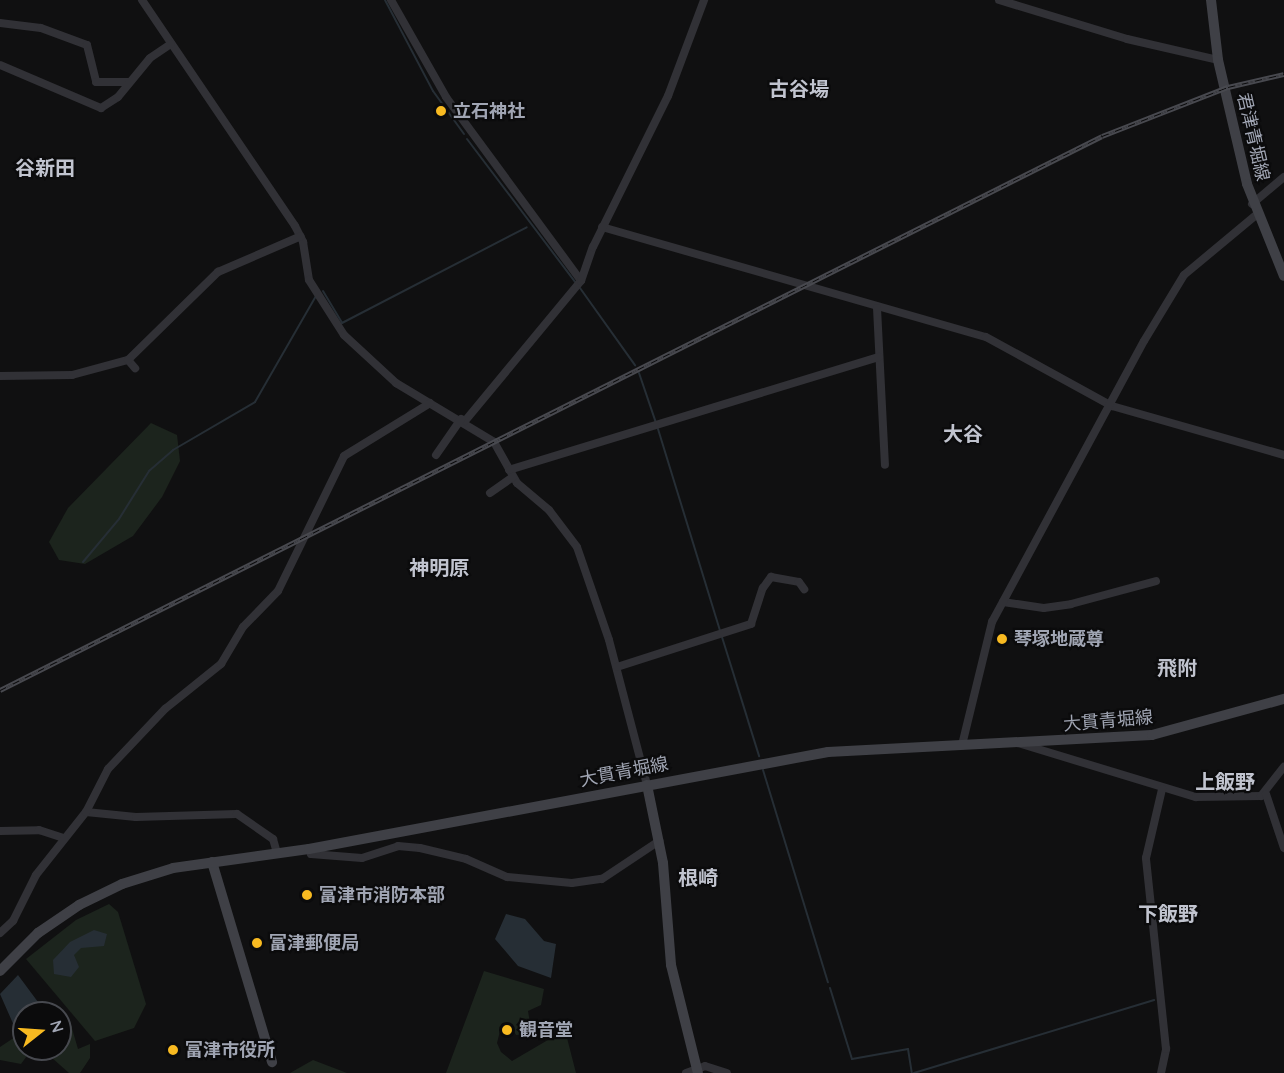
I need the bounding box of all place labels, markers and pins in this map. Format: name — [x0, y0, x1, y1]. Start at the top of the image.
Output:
place label: 立石神社 — [453, 100, 525, 122]
marker: 立石神社 — [434, 104, 448, 118]
place label: 琴塚地蔵尊 — [1014, 628, 1104, 650]
marker: 琴塚地蔵尊 — [995, 632, 1009, 646]
place label: 富津市消防本部 — [319, 884, 445, 906]
marker: 富津市消防本部 — [300, 888, 314, 902]
place label: 富津郵便局 — [269, 932, 359, 954]
marker: 富津郵便局 — [250, 936, 264, 950]
place label: 観音堂 — [519, 1019, 573, 1041]
marker: 観音堂 — [500, 1023, 514, 1037]
place label: 富津市役所 — [185, 1039, 275, 1061]
marker: 富津市役所 — [166, 1043, 180, 1057]

